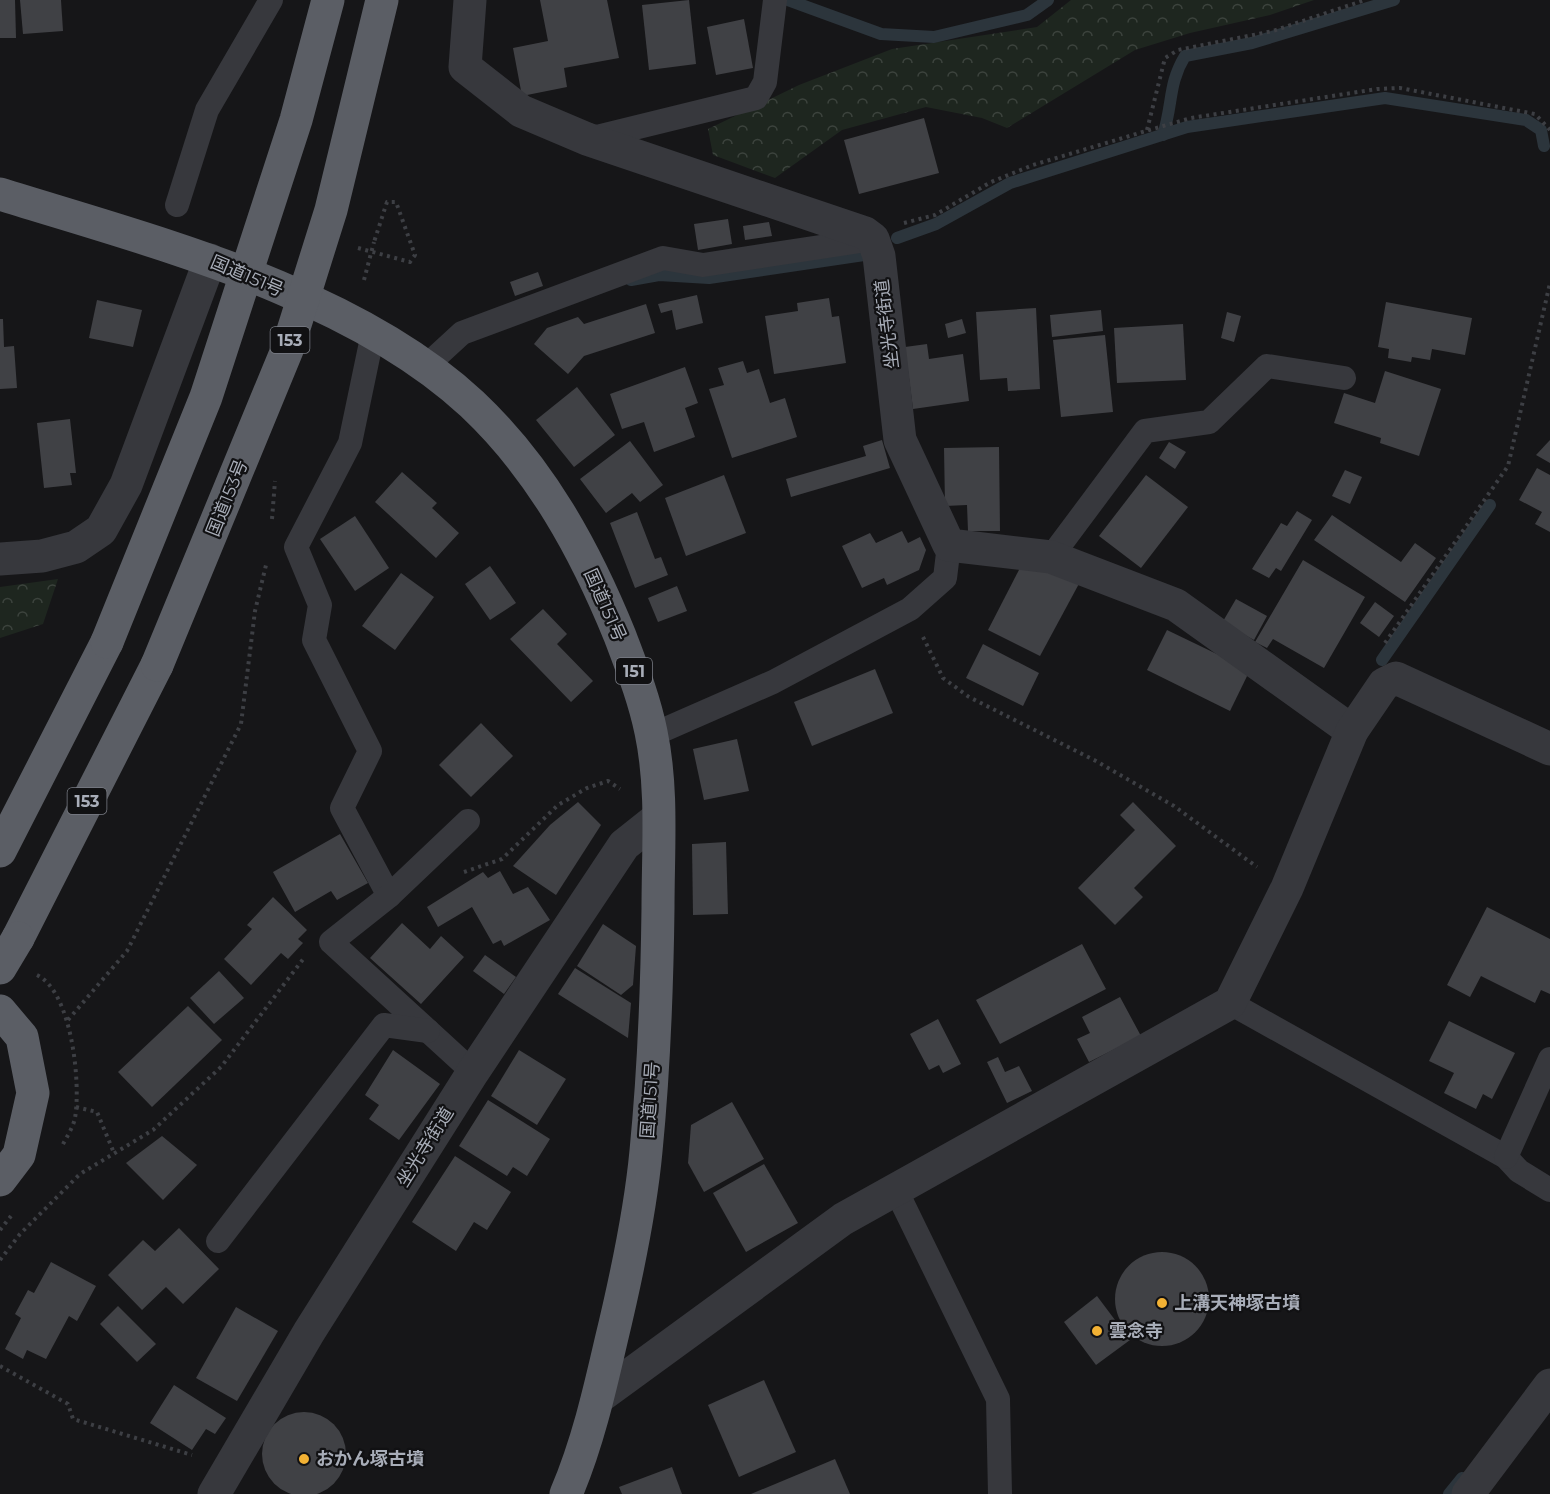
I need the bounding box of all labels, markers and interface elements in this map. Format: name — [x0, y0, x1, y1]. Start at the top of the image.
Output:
street label: 国道151号 — [207, 251, 287, 301]
street label: 坐光寺街道 — [871, 278, 903, 370]
road number: 153 — [270, 327, 310, 353]
street label: 国道153号 — [202, 456, 252, 540]
street label: 国道151号 — [579, 565, 631, 645]
road number: 151 — [616, 658, 652, 684]
road number: 153 — [68, 788, 106, 814]
street label: 国道151号 — [636, 1061, 664, 1139]
street label: 坐光寺街道 — [392, 1103, 458, 1191]
place label: 上溝天神塚古墳 — [1174, 1292, 1300, 1314]
marker: 上溝天神塚古墳 — [1155, 1296, 1169, 1310]
place label: 雲念寺 — [1109, 1320, 1163, 1342]
marker: 雲念寺 — [1090, 1324, 1104, 1338]
place label: おかん塚古墳 — [316, 1448, 424, 1470]
marker: おかん塚古墳 — [297, 1452, 311, 1466]

